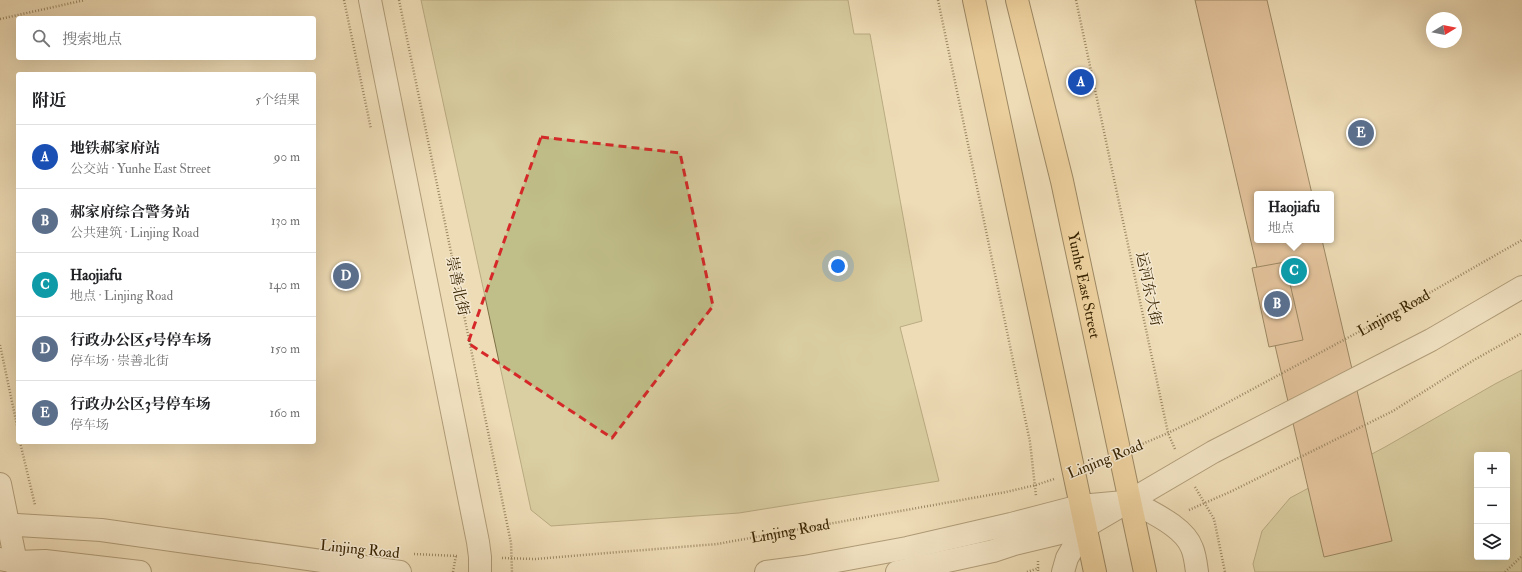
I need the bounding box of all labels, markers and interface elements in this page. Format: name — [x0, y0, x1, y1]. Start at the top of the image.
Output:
north arrow — [1426, 12, 1462, 48]
search box — [16, 16, 316, 60]
icon: search — [30, 27, 52, 49]
text: 搜索地点 — [62, 30, 122, 49]
pin: A — [1068, 67, 1094, 97]
text: 附近 — [32, 90, 66, 111]
text: 5个结果 — [255, 92, 300, 108]
pin: E — [1348, 118, 1374, 148]
text: 地铁郝家府站 — [70, 139, 160, 158]
text: A — [41, 149, 49, 165]
text: 90 m — [274, 149, 300, 165]
text: 公交站 · Yunhe East Street — [70, 161, 211, 177]
popup — [1254, 191, 1334, 243]
text: Haojiafu — [1268, 198, 1320, 217]
text: 郝家府综合警务站 — [70, 203, 190, 222]
text: B — [41, 213, 49, 229]
text: 130 m — [271, 213, 300, 229]
text: 地点 — [1268, 220, 1294, 236]
text: 公共建筑 · Linjing Road — [70, 225, 199, 241]
street label: Yunhe East Street — [1063, 230, 1104, 340]
street label: 运河东大街 — [1131, 250, 1166, 328]
street label: 崇善北街 — [442, 255, 473, 317]
your location — [828, 256, 848, 276]
pin: C — [1281, 256, 1307, 286]
pin: D — [333, 261, 359, 291]
text: Haojiafu — [70, 266, 122, 285]
text: C — [40, 277, 50, 293]
text: 140 m — [269, 277, 300, 293]
street label: Linjing Road — [1354, 285, 1434, 341]
text: 地点 · Linjing Road — [70, 288, 173, 304]
pin: B — [1264, 289, 1290, 319]
text: 行政办公区5号停车场 — [70, 331, 212, 350]
text: D — [40, 341, 50, 357]
text: 150 m — [270, 341, 300, 357]
text: 停车场 · 崇善北街 — [70, 353, 169, 369]
text: 行政办公区3号停车场 — [70, 395, 211, 414]
text: E — [40, 405, 50, 421]
text: 160 m — [269, 405, 300, 421]
text: 停车场 — [70, 417, 109, 433]
street label: Linjing Road — [1065, 436, 1146, 483]
map controls — [1474, 452, 1510, 560]
button: + — [1474, 452, 1510, 488]
button: − — [1474, 488, 1510, 524]
street label: Linjing Road — [749, 515, 832, 548]
button: layers — [1474, 524, 1510, 560]
street label: Linjing Road — [319, 536, 401, 563]

